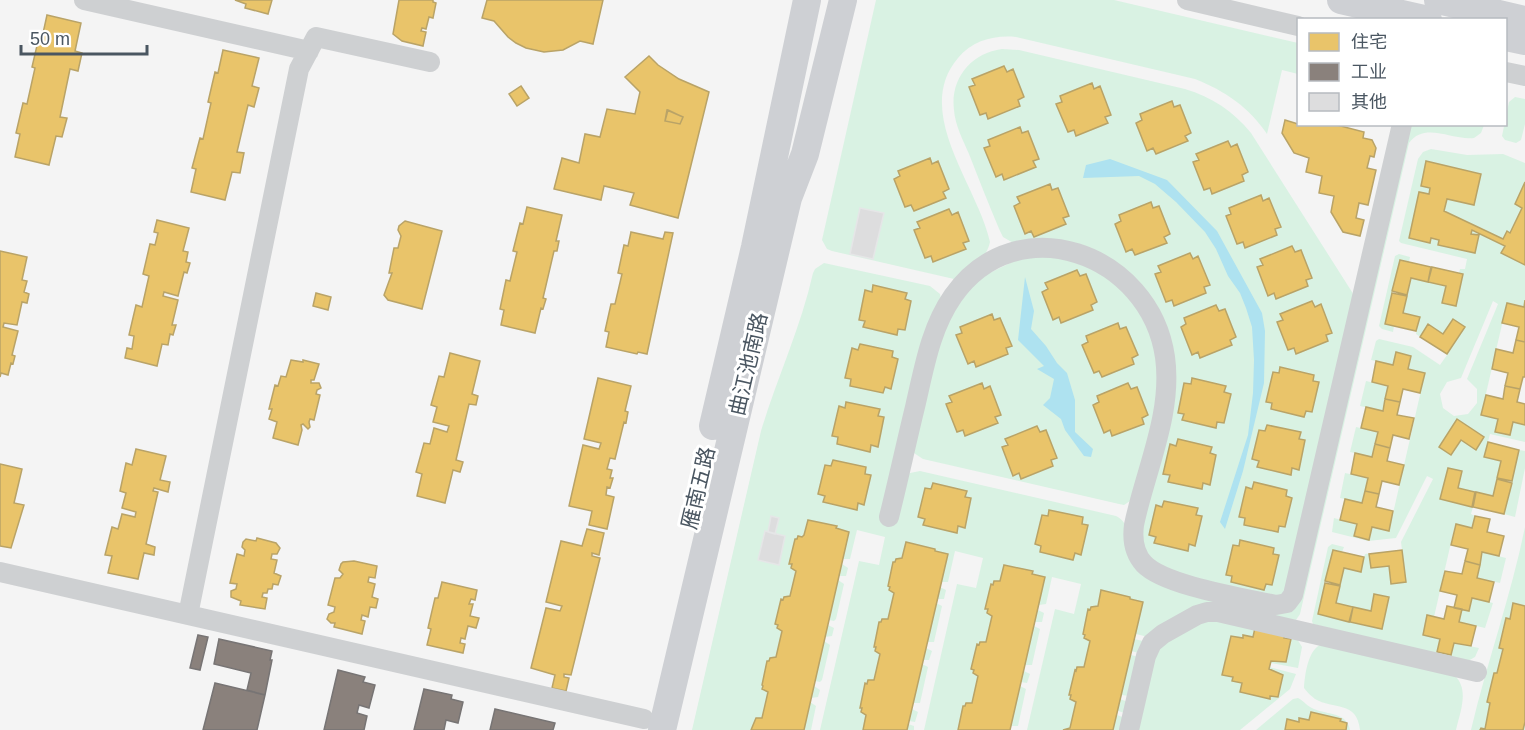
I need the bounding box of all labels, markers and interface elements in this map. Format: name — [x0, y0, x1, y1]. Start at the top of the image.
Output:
scale bar — [21, 18, 147, 56]
legend — [1297, 18, 1507, 126]
text: 50 m — [30, 29, 70, 49]
text: 住宅 — [1351, 32, 1387, 52]
text: 工业 — [1351, 62, 1387, 82]
text: 其他 — [1351, 92, 1387, 112]
street label: 曲江池南路 — [725, 310, 771, 418]
street label: 雁南五路 — [677, 444, 719, 532]

